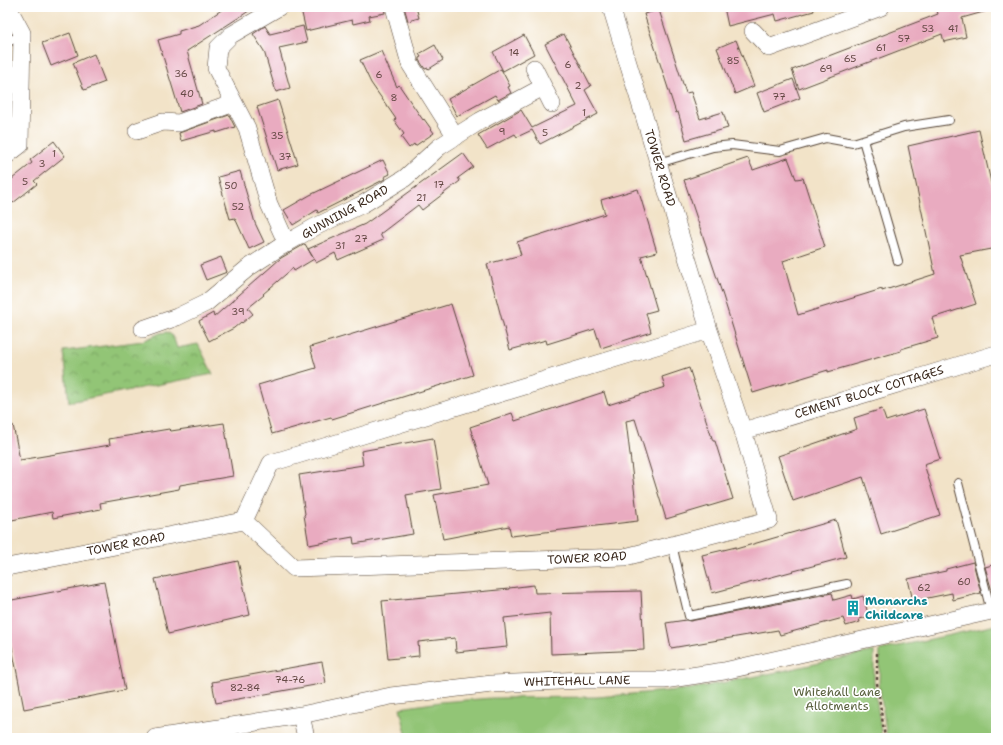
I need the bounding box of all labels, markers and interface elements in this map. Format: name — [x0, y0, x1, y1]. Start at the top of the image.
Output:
house number: 53 — [922, 22, 934, 35]
house number: 41 — [948, 22, 958, 35]
house number: 57 — [898, 32, 910, 45]
house number: 61 — [876, 41, 886, 54]
house number: 14 — [509, 46, 519, 59]
house number: 65 — [844, 52, 856, 65]
house number: 85 — [727, 54, 739, 67]
house number: 6 — [565, 58, 572, 71]
house number: 69 — [819, 62, 833, 75]
house number: 36 — [174, 67, 188, 80]
house number: 6 — [376, 68, 383, 81]
house number: 2 — [575, 79, 582, 92]
house number: 40 — [180, 87, 194, 100]
house number: 77 — [772, 90, 786, 103]
house number: 8 — [391, 91, 398, 104]
house number: 1 — [582, 106, 586, 119]
house number: 9 — [499, 125, 506, 138]
house number: 5 — [542, 126, 548, 139]
street label: TOWER ROAD — [641, 128, 679, 209]
house number: 35 — [271, 129, 283, 142]
house number: 1 — [52, 147, 56, 160]
house number: 37 — [278, 150, 292, 163]
house number: 3 — [39, 157, 46, 170]
house number: 5 — [22, 175, 28, 188]
house number: 17 — [434, 178, 444, 191]
house number: 50 — [224, 179, 238, 192]
street label: GUNNING ROAD — [299, 181, 391, 243]
house number: 21 — [416, 191, 426, 204]
house number: 52 — [232, 200, 244, 213]
house number: 27 — [354, 232, 368, 245]
house number: 31 — [335, 239, 345, 252]
house number: 39 — [231, 305, 245, 318]
street label: CEMENT BLOCK COTTAGES — [792, 362, 946, 422]
street label: TOWER ROAD — [85, 529, 167, 559]
street label: TOWER ROAD — [547, 548, 627, 568]
house number: 60 — [957, 575, 971, 588]
house number: 62 — [917, 581, 931, 594]
place label: Monarchs Childcare — [865, 593, 928, 623]
building icon: Monarchs Childcare — [844, 599, 862, 617]
street label: WHITEHALL LANE — [523, 672, 631, 690]
house number: 74-76 — [275, 673, 305, 686]
house number: 82-84 — [230, 681, 260, 694]
park label: Whitehall Lane Allotments — [793, 684, 881, 714]

